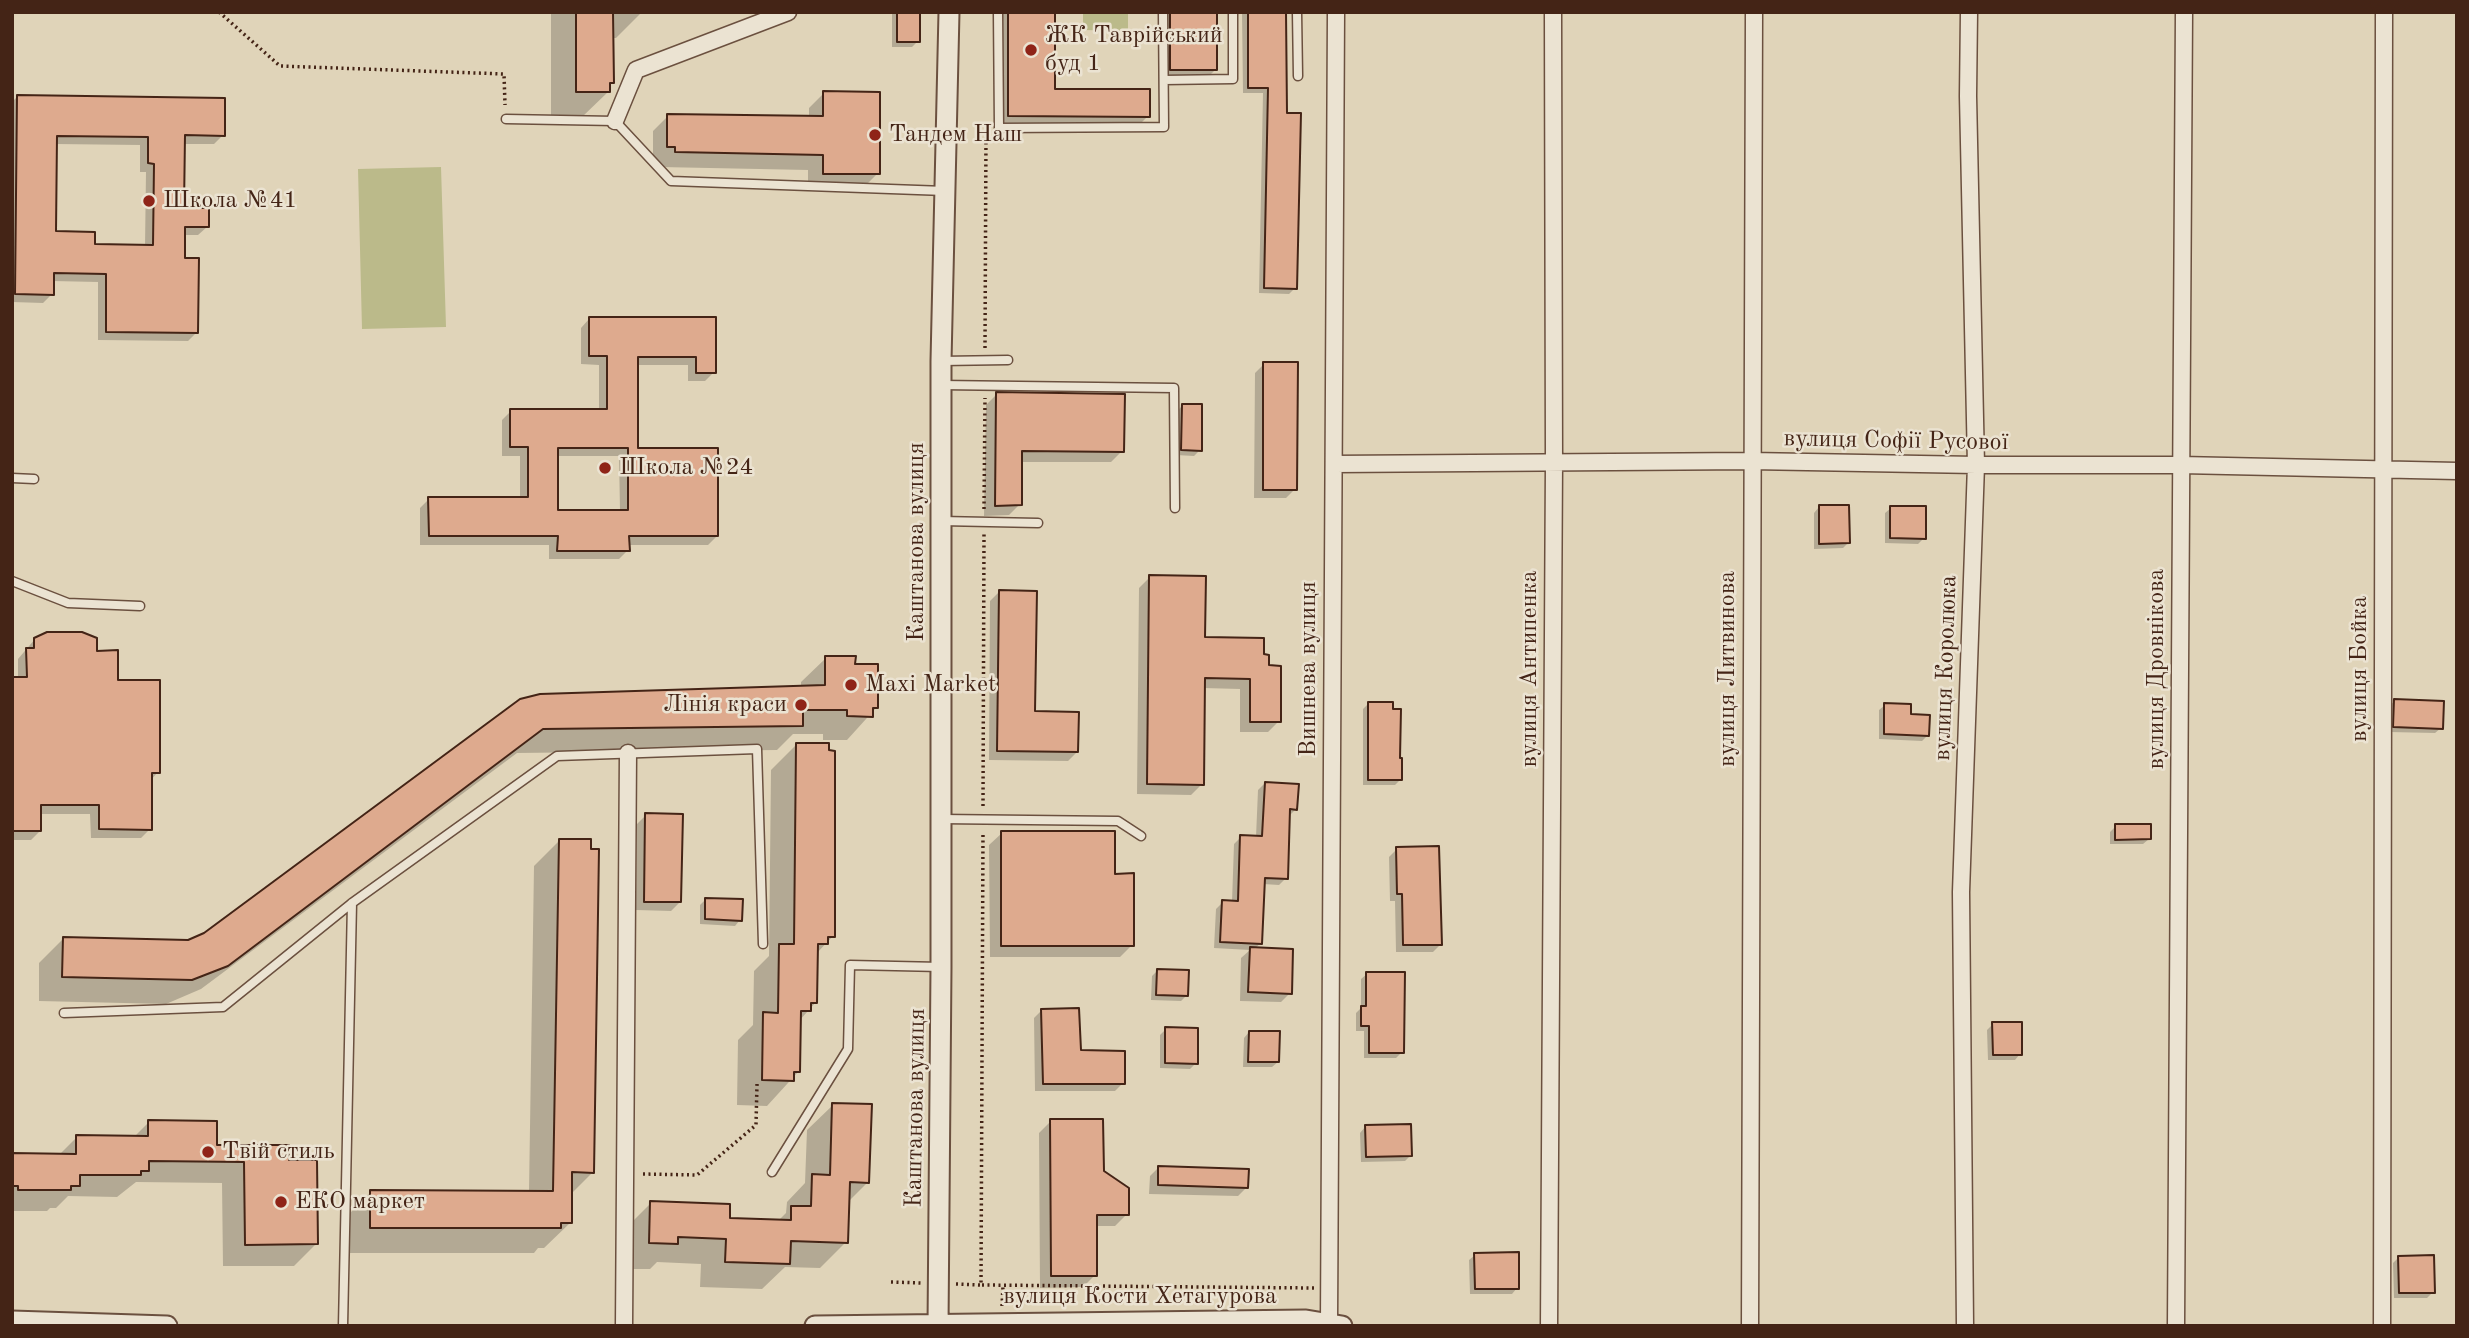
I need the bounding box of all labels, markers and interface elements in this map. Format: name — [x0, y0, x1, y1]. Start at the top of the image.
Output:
place label: ЖК Таврійський буд 1 — [1045, 22, 1223, 78]
marker: ЖК Таврійський буд 1 — [1023, 42, 1039, 58]
place label: Тандем Наш — [889, 121, 1022, 149]
marker: Тандем Наш — [867, 127, 883, 143]
place label: Школа №41 — [163, 187, 298, 215]
marker: Школа №41 — [141, 193, 157, 209]
street label: вулиця Софії Русової — [1783, 425, 2009, 457]
street label: Каштанова вулиця — [903, 442, 931, 642]
place label: Школа №24 — [619, 454, 754, 482]
marker: Школа №24 — [597, 460, 613, 476]
street label: вулиця Дровнікова — [2143, 569, 2171, 769]
street label: вулиця Антипенка — [1516, 570, 1544, 768]
street label: вулиця Литвинова — [1714, 571, 1742, 767]
street label: вулиця Королюка — [1928, 575, 1964, 761]
street label: Вишнева вулиця — [1295, 581, 1323, 757]
street label: вулиця Бойка — [2346, 596, 2374, 742]
place label: Maxi Market — [865, 671, 996, 699]
marker: Maxi Market — [843, 677, 859, 693]
place label: Лінія краси — [663, 691, 787, 719]
marker: Лінія краси — [793, 697, 809, 713]
street label: Каштанова вулиця — [900, 1008, 932, 1208]
place label: Твій стиль — [222, 1138, 335, 1166]
marker: Твій стиль — [200, 1144, 216, 1160]
place label: ЕКО маркет — [295, 1188, 425, 1216]
marker: ЕКО маркет — [273, 1194, 289, 1210]
street label: вулиця Кости Хетагурова — [1003, 1283, 1277, 1311]

